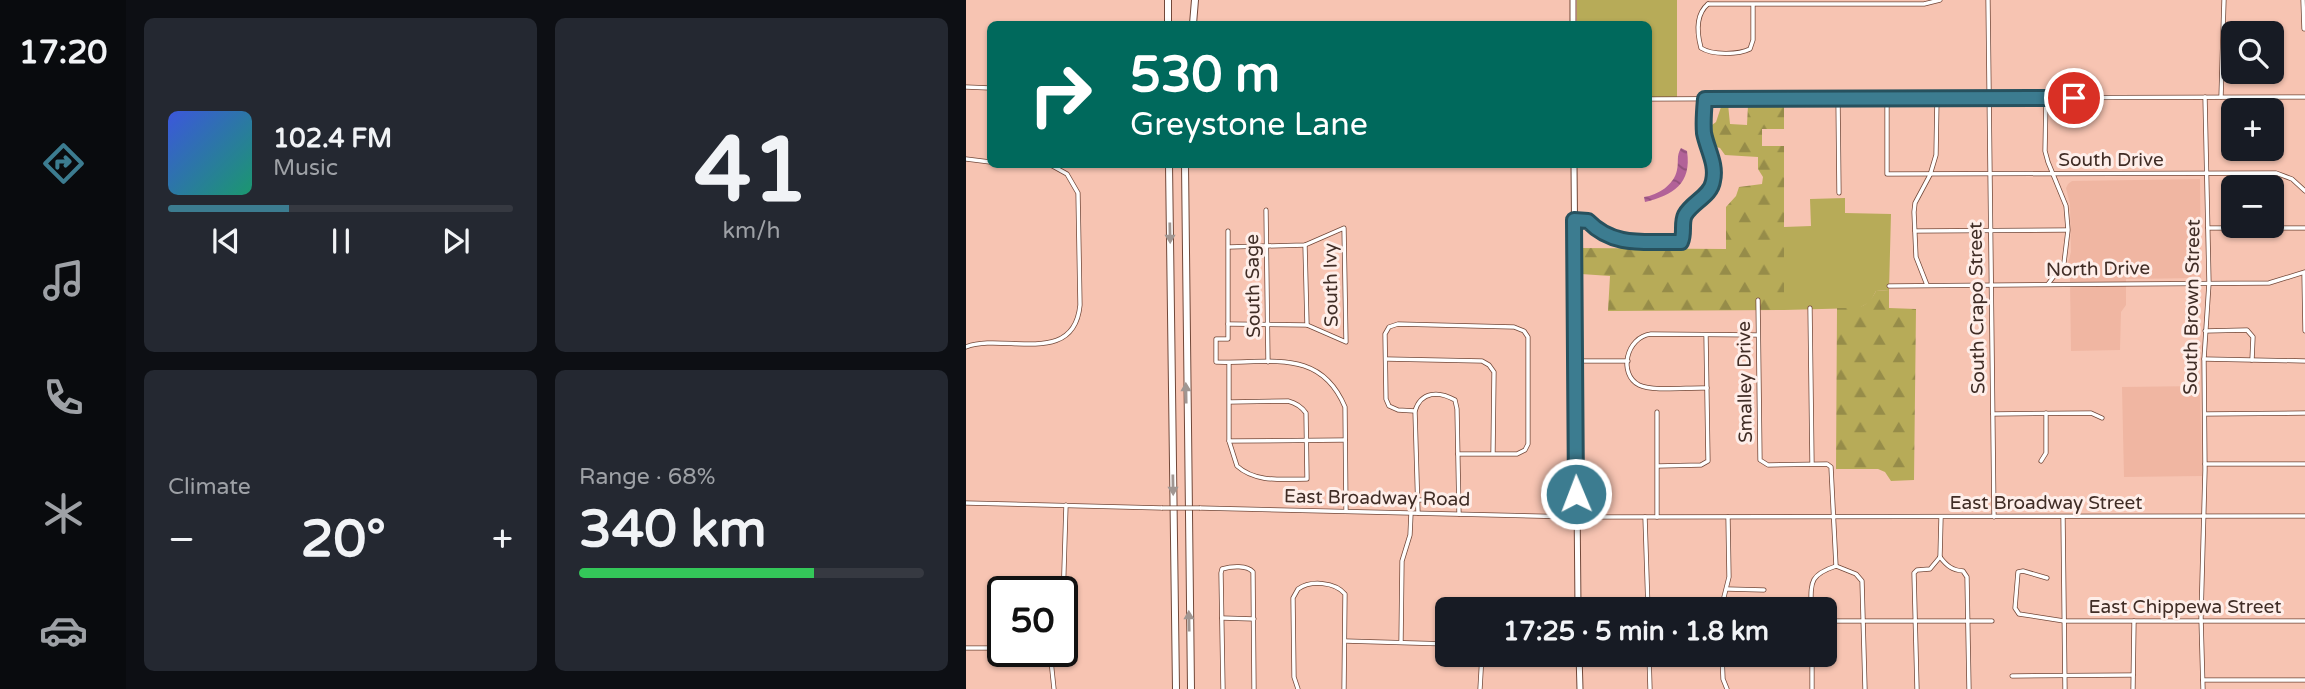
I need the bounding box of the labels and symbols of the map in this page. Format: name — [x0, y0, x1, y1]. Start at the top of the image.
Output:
pin — [2044, 68, 2104, 128]
street label: South Drive — [2058, 149, 2164, 171]
street label: South Brown Street — [2179, 219, 2205, 395]
one-way arrow — [1164, 222, 1176, 244]
street label: South Crapo Street — [1964, 222, 1990, 394]
street label: South Sage — [1241, 234, 1265, 338]
street label: South Ivy — [1319, 243, 1343, 327]
street label: North Drive — [2046, 257, 2150, 281]
street label: Smalley Drive — [1733, 321, 1757, 443]
one-way arrow — [1180, 382, 1192, 404]
position arrow — [1539, 457, 1613, 531]
one-way arrow — [1167, 474, 1178, 496]
street label: East Broadway Road — [1284, 485, 1470, 511]
street label: East Broadway Street — [1949, 492, 2143, 514]
speed limit sign: 50 — [987, 576, 1078, 667]
street label: East Chippewa Street — [2089, 596, 2281, 618]
one-way arrow — [1184, 610, 1195, 632]

